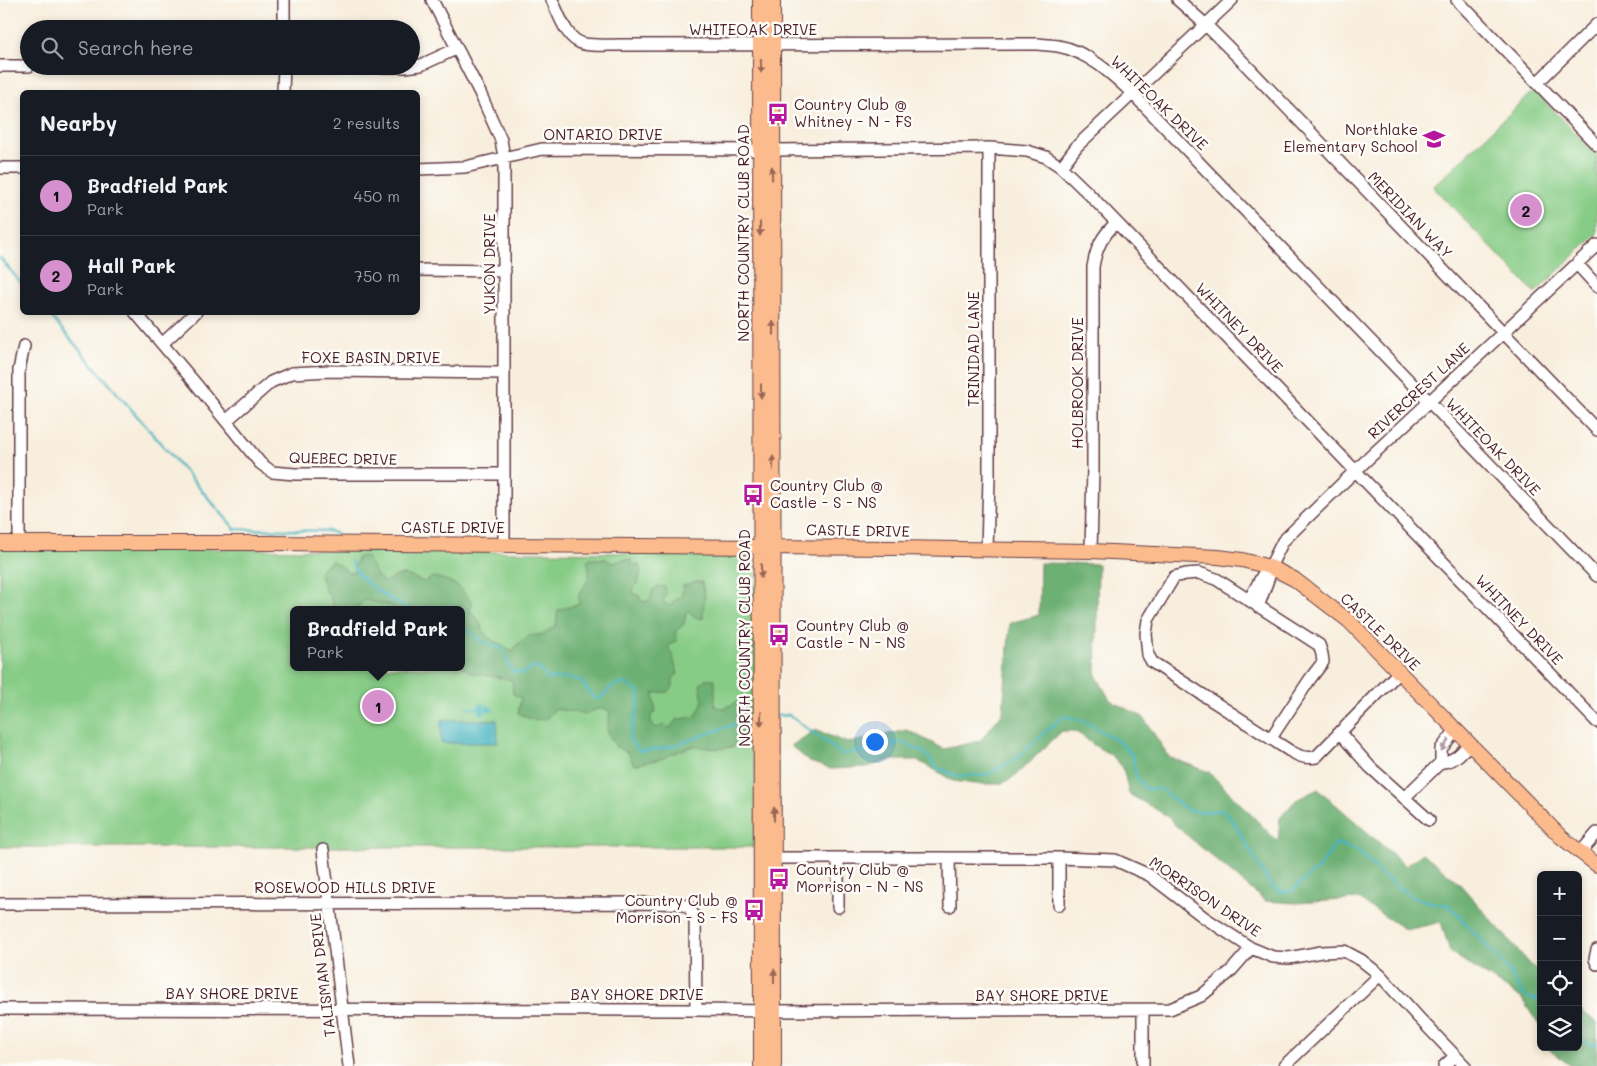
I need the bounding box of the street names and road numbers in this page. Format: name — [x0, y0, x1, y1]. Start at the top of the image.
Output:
street label: WHITEOAK DRIVE — [689, 19, 818, 39]
street label: WHITEOAK DRIVE — [1107, 51, 1213, 154]
street label: ONTARIO DRIVE — [543, 124, 663, 144]
street label: NORTH COUNTRY CLUB ROAD — [733, 124, 753, 342]
street label: MERIDIAN WAY — [1364, 167, 1457, 262]
street label: YUKON DRIVE — [479, 213, 499, 315]
street label: WHITNEY DRIVE — [1192, 278, 1288, 377]
street label: TRINIDAD LANE — [963, 291, 983, 407]
street label: HOLBROOK DRIVE — [1067, 317, 1087, 449]
street label: RIVERCREST LANE — [1363, 337, 1474, 443]
street label: FOXE BASIN DRIVE — [302, 347, 441, 367]
street label: WHITEOAK DRIVE — [1442, 393, 1546, 500]
street label: QUEBEC DRIVE — [289, 447, 398, 469]
street label: CASTLE DRIVE — [401, 517, 505, 537]
street label: CASTLE DRIVE — [806, 519, 911, 541]
street label: NORTH COUNTRY CLUB ROAD — [734, 529, 754, 747]
street label: WHITNEY DRIVE — [1472, 570, 1568, 669]
street label: CASTLE DRIVE — [1336, 588, 1425, 675]
street label: MORRISON DRIVE — [1146, 851, 1266, 941]
street label: ROSEWOOD HILLS DRIVE — [254, 877, 436, 897]
street label: TALISMAN DRIVE — [304, 912, 340, 1038]
street label: BAY SHORE DRIVE — [165, 983, 299, 1003]
street label: BAY SHORE DRIVE — [570, 984, 704, 1004]
street label: BAY SHORE DRIVE — [975, 985, 1109, 1005]

